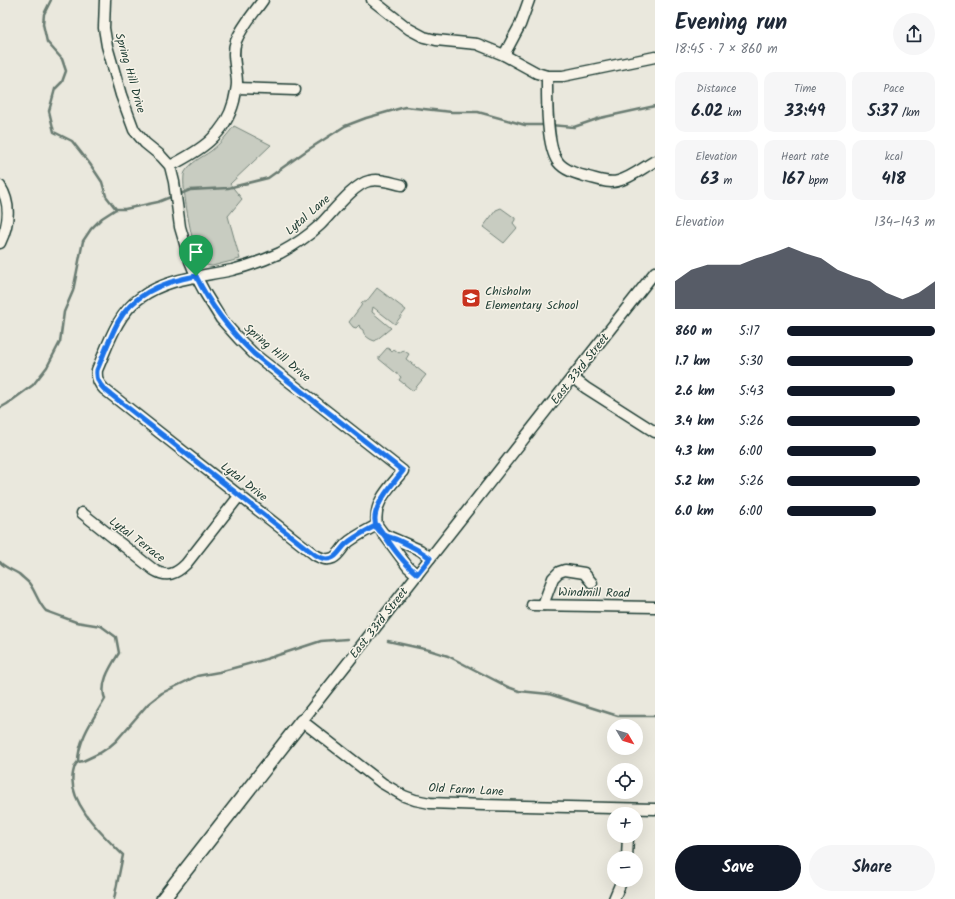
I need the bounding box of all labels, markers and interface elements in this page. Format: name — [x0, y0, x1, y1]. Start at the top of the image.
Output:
text: Evening run — [675, 6, 787, 41]
button: share — [893, 13, 935, 55]
street label: Spring Hill Drive — [110, 31, 151, 116]
text: 18:45 · 7 × 860 m — [675, 39, 778, 60]
text: Distance — [697, 80, 736, 98]
text: Time — [794, 80, 816, 98]
text: Pace — [883, 80, 904, 98]
text: 6.02 — [691, 98, 723, 125]
text: 33:49 — [785, 98, 825, 125]
text: 5:37 — [867, 98, 898, 125]
text: km — [723, 104, 741, 122]
text: /km — [898, 104, 920, 122]
text: Elevation — [696, 148, 737, 166]
text: Heart rate — [781, 148, 829, 166]
text: kcal — [885, 148, 903, 166]
text: 63 — [700, 166, 719, 193]
text: 167 — [782, 166, 804, 193]
text: 418 — [881, 166, 906, 193]
text: m — [719, 172, 732, 190]
text: bpm — [804, 172, 828, 190]
street label: Lytal Lane — [281, 190, 335, 240]
text: Elevation — [675, 212, 724, 233]
text: 134–143 m — [874, 212, 935, 233]
pin — [179, 235, 213, 276]
icon: arrive — [185, 241, 207, 263]
place label: Chisholm Elementary School — [485, 282, 578, 315]
school or university icon: Chisholm Elementary School — [460, 287, 482, 309]
street label: Spring Hill Drive — [239, 319, 315, 387]
text: 860 m — [675, 321, 712, 342]
text: 5:17 — [739, 321, 759, 342]
street label: East 33rd Street — [546, 329, 614, 409]
text: 1.7 km — [675, 351, 710, 372]
text: 5:30 — [739, 351, 763, 372]
text: 2.6 km — [675, 381, 715, 402]
text: 5:43 — [739, 381, 764, 402]
text: 3.4 km — [675, 411, 714, 432]
text: 5:26 — [739, 411, 764, 432]
text: 4.3 km — [675, 441, 714, 462]
text: 6:00 — [739, 441, 762, 462]
street label: Lytal Drive — [216, 458, 272, 507]
text: 5.2 km — [675, 471, 714, 492]
text: 5:26 — [739, 471, 764, 492]
text: 6.0 km — [675, 501, 714, 522]
text: 6:00 — [739, 501, 762, 522]
street label: Lytal Terrace — [105, 512, 170, 568]
street label: East 33rd Street — [345, 583, 413, 663]
street label: Windmill Road — [558, 583, 631, 603]
north arrow — [607, 719, 643, 755]
map controls — [607, 719, 643, 887]
button: locate — [607, 763, 643, 799]
street label: Old Farm Lane — [428, 779, 505, 801]
button: + — [607, 807, 643, 843]
button: Save — [675, 845, 801, 891]
button: Share — [809, 845, 935, 891]
button: − — [607, 851, 643, 887]

